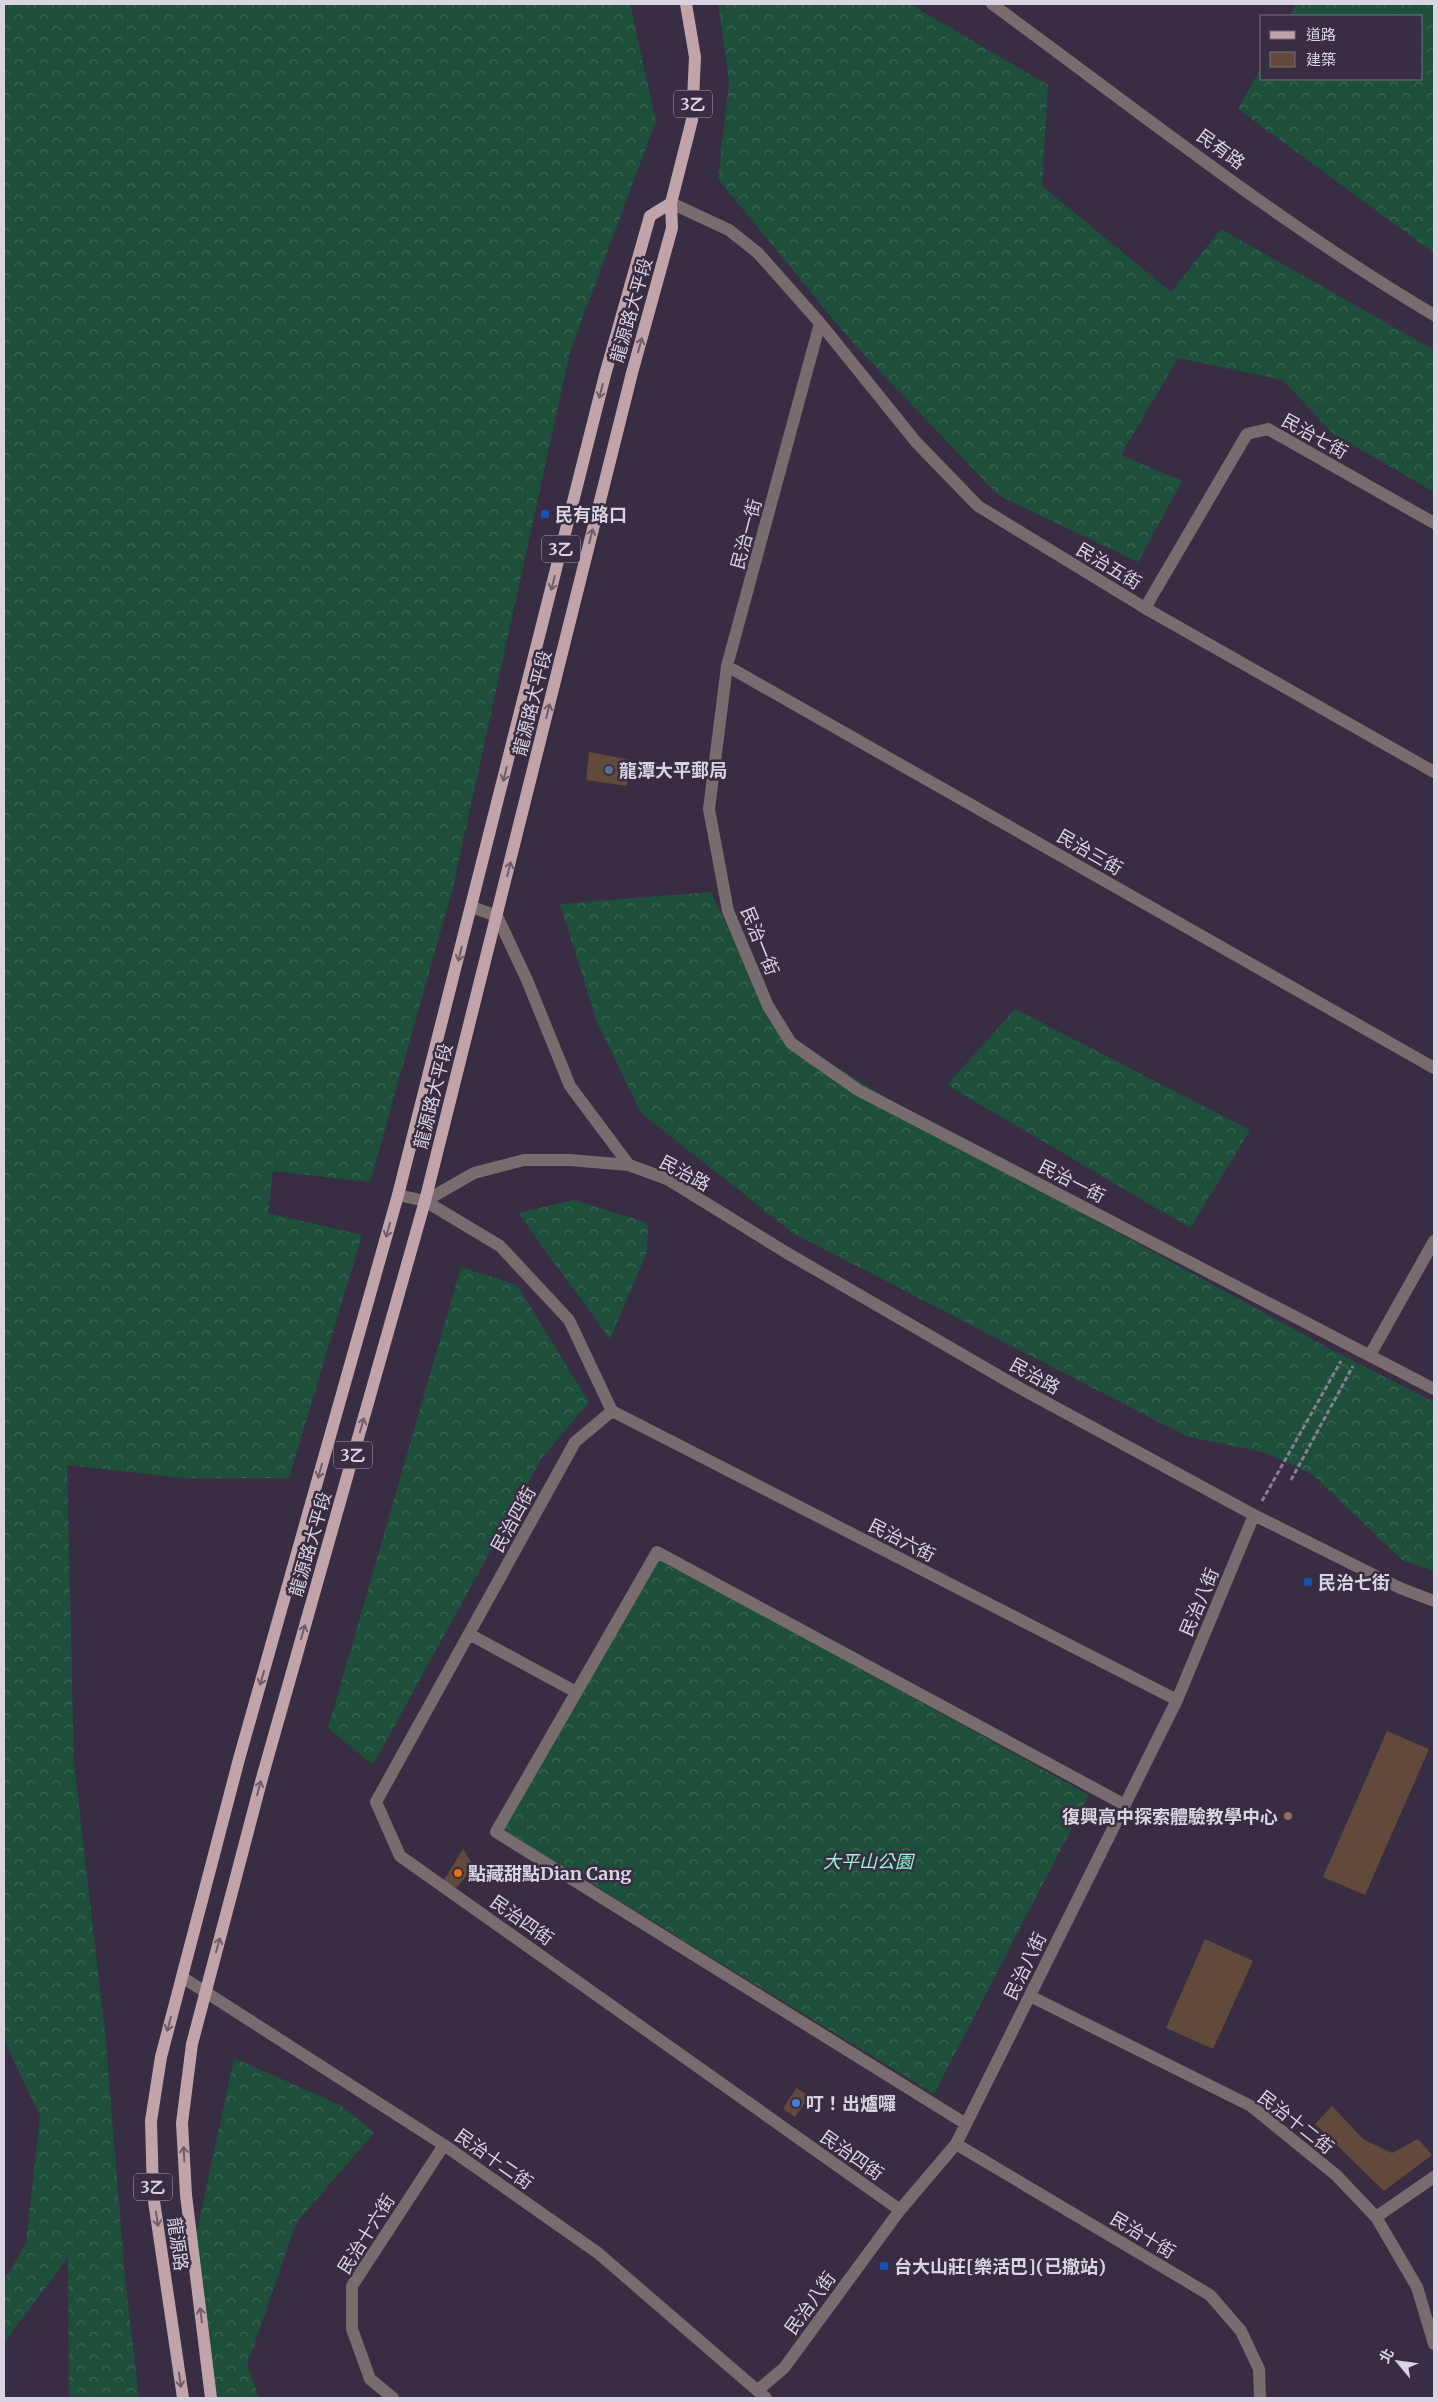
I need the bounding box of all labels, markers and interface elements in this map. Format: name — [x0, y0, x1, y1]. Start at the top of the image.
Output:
legend — [1260, 15, 1423, 80]
text: 道路 — [1306, 25, 1336, 44]
text: 建築 — [1306, 50, 1336, 69]
road number: 3乙 — [674, 90, 712, 118]
street label: 民有路 — [1192, 124, 1250, 174]
street label: 龍源路大平段 — [605, 255, 657, 365]
one-way arrow — [635, 337, 645, 353]
one-way arrow — [596, 382, 605, 398]
street label: 民治七街 — [1278, 408, 1352, 464]
street label: 民治一街 — [726, 496, 766, 572]
place label: 民有路口 — [555, 503, 627, 526]
marker: 民有路口 — [539, 508, 551, 520]
one-way arrow — [587, 529, 596, 545]
road number: 3乙 — [542, 536, 580, 562]
street label: 民治五街 — [1072, 538, 1146, 594]
one-way arrow — [548, 574, 557, 590]
street label: 龍源路大平段 — [508, 648, 556, 758]
one-way arrow — [544, 703, 553, 719]
place label: 龍潭大平郵局 — [619, 759, 727, 782]
marker: 龍潭大平郵局 — [603, 764, 615, 776]
one-way arrow — [500, 766, 510, 782]
street label: 民治三街 — [1053, 824, 1127, 880]
one-way arrow — [504, 861, 514, 877]
street label: 民治一街 — [736, 903, 784, 979]
one-way arrow — [455, 946, 464, 962]
street label: 龍源路大平段 — [409, 1041, 457, 1151]
street label: 民治路 — [656, 1150, 714, 1196]
street label: 民治一街 — [1035, 1154, 1109, 1208]
one-way arrow — [383, 1222, 393, 1238]
street label: 民治路 — [1006, 1353, 1064, 1399]
one-way arrow — [357, 1417, 367, 1433]
road number: 3乙 — [334, 1442, 372, 1468]
one-way arrow — [315, 1462, 325, 1478]
street label: 民治四街 — [485, 1482, 541, 1556]
street label: 龍源路大平段 — [284, 1489, 336, 1599]
street label: 民治六街 — [865, 1513, 939, 1567]
street label: 民治八街 — [1174, 1564, 1224, 1640]
place label: 民治七街 — [1318, 1571, 1390, 1594]
marker: 民治七街 — [1302, 1576, 1314, 1588]
one-way arrow — [299, 1624, 308, 1640]
one-way arrow — [257, 1669, 266, 1685]
one-way arrow — [255, 1780, 264, 1796]
place label: 復興高中探索體驗教學中心 — [1062, 1805, 1278, 1828]
marker: 復興高中探索體驗教學中心 — [1282, 1810, 1294, 1822]
park label: 大平山公園 — [823, 1850, 916, 1873]
place label: 點藏甜點Dian Cang — [468, 1862, 632, 1885]
marker: 點藏甜點Dian Cang — [452, 1867, 464, 1879]
street label: 民治四街 — [486, 1890, 558, 1950]
street label: 民治八街 — [999, 1929, 1051, 2003]
one-way arrow — [213, 1938, 223, 1954]
one-way arrow — [164, 2015, 174, 2031]
street label: 民治十二街 — [1253, 2085, 1339, 2159]
place label: 叮！出爐囉 — [806, 2092, 896, 2115]
marker: 叮！出爐囉 — [790, 2097, 802, 2109]
street label: 民治十二街 — [451, 2124, 537, 2194]
street label: 民治四街 — [816, 2125, 888, 2185]
one-way arrow — [179, 2146, 188, 2162]
road number: 3乙 — [134, 2174, 172, 2200]
street label: 民治十六街 — [332, 2190, 400, 2278]
street label: 民治十街 — [1106, 2207, 1180, 2263]
one-way arrow — [152, 2211, 162, 2227]
street label: 龍源路 — [163, 2216, 193, 2272]
place label: 台大山莊[樂活巴](已撤站) — [894, 2255, 1106, 2278]
marker: 台大山莊[樂活巴](已撤站) — [878, 2260, 890, 2272]
street label: 民治八街 — [780, 2267, 840, 2339]
one-way arrow — [196, 2307, 206, 2323]
north arrow — [1373, 2337, 1423, 2387]
text: 北 — [1375, 2345, 1398, 2366]
one-way arrow — [176, 2371, 186, 2387]

